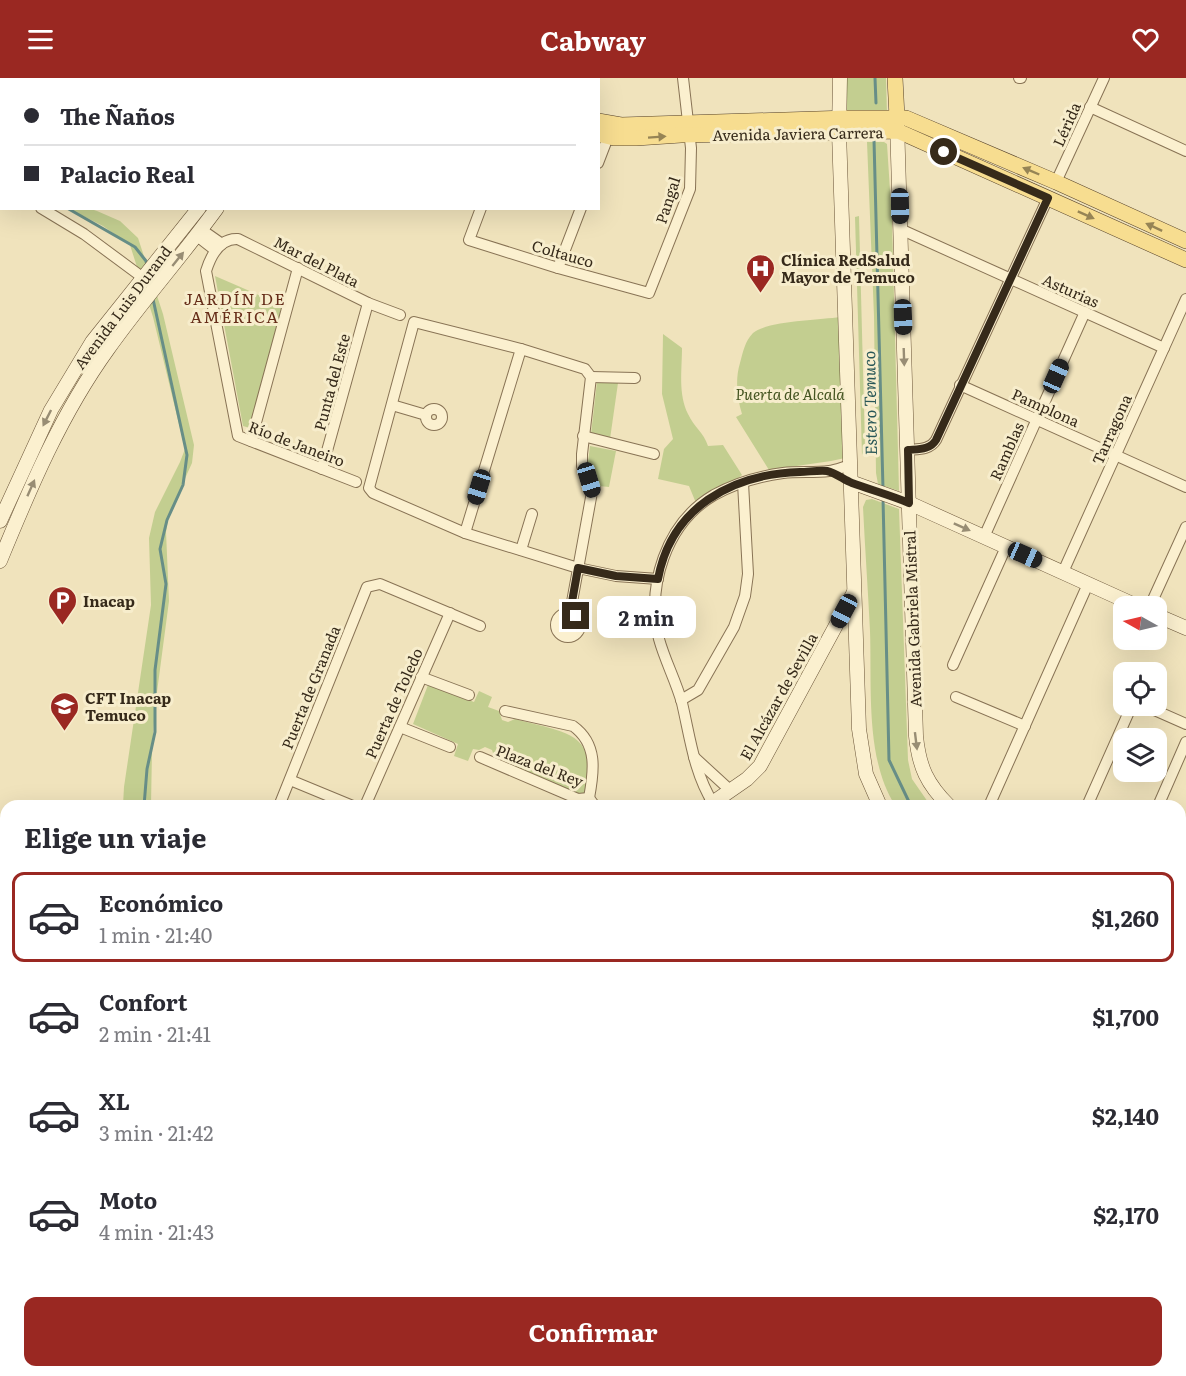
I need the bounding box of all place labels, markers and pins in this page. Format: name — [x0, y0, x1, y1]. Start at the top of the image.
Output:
place label: Clínica RedSalud Mayor de Temuco — [781, 248, 915, 288]
hospital icon: Clínica RedSalud Mayor de Temuco — [744, 252, 776, 294]
parking icon: Inacap — [46, 584, 78, 626]
place label: Inacap — [83, 589, 135, 612]
place label: CFT Inacap Temuco — [85, 686, 171, 726]
school or university icon: CFT Inacap Temuco — [48, 690, 80, 732]

